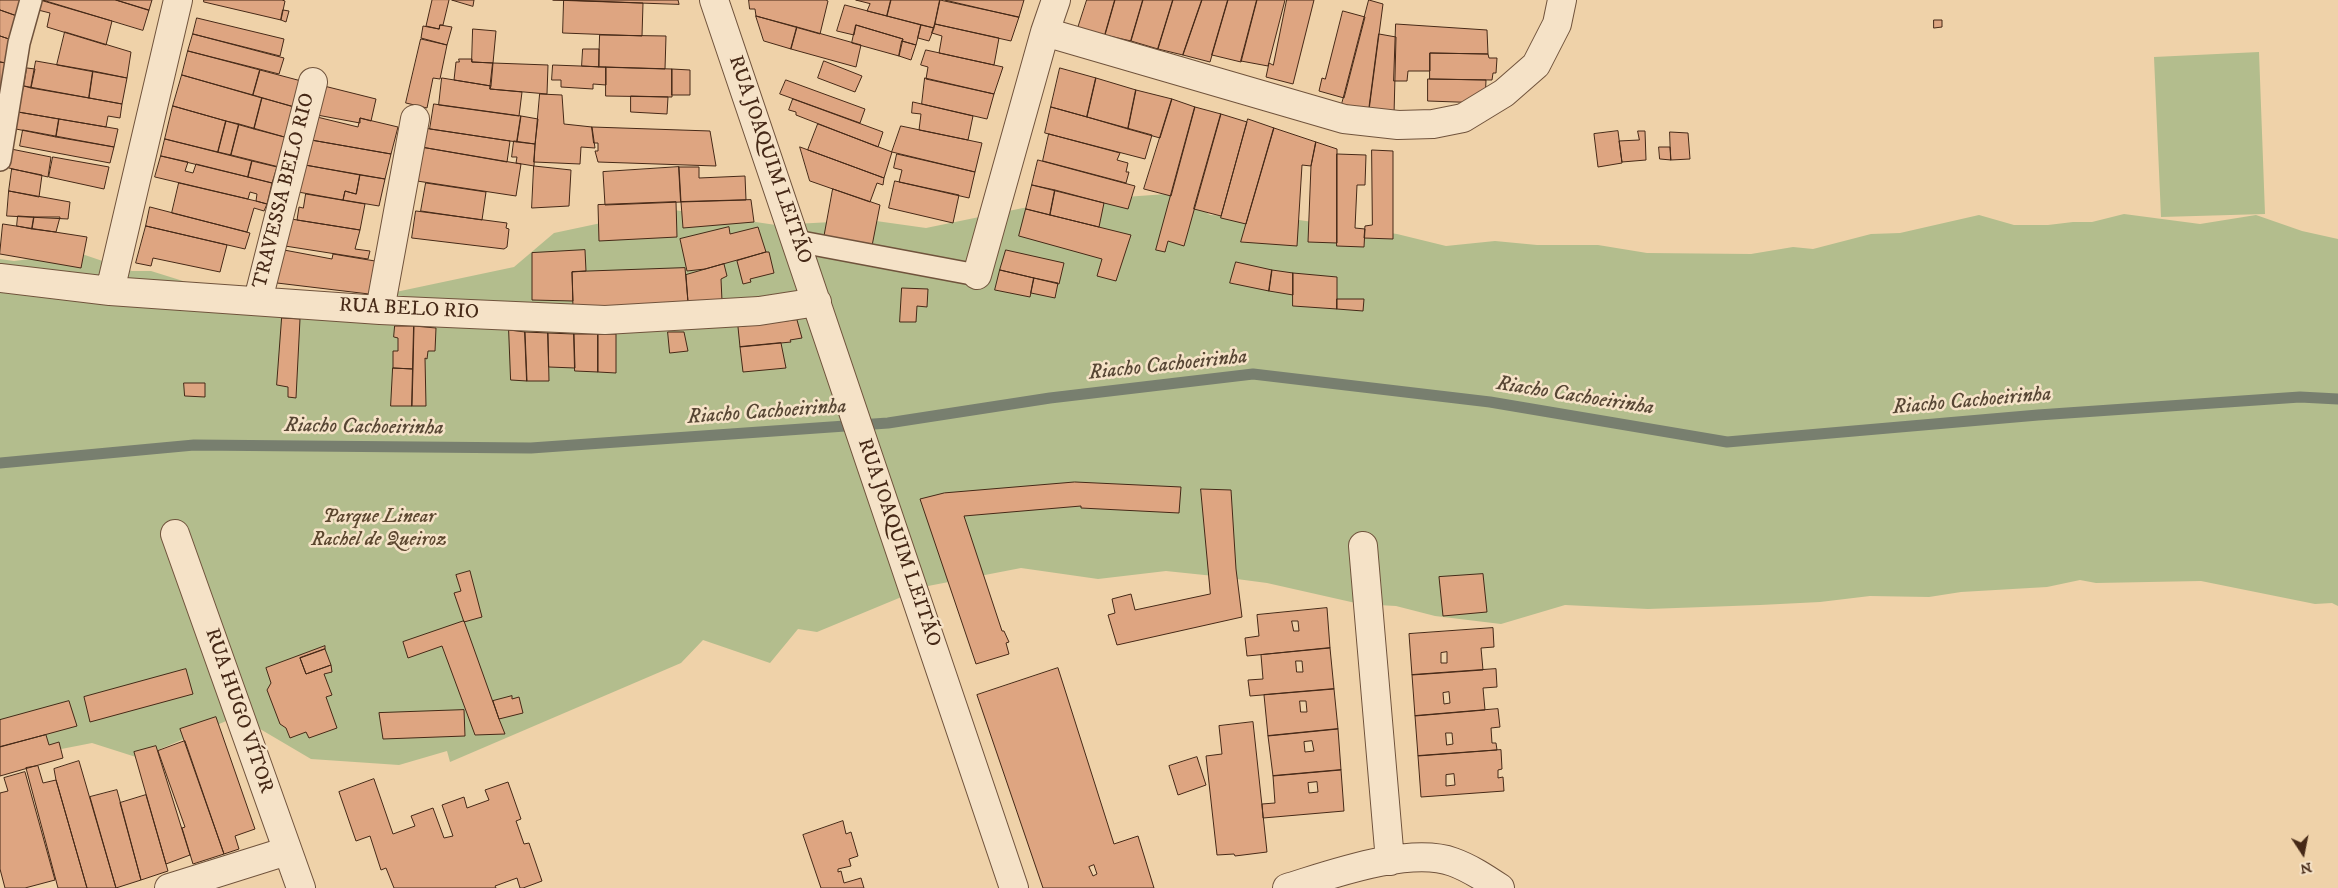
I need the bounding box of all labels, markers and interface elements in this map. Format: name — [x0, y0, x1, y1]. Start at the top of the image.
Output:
street label: RUA JOAQUIM LEITÃO — [722, 53, 816, 267]
street label: TRAVESSA BELO RIO — [249, 91, 321, 291]
street label: RUA BELO RIO — [338, 294, 480, 326]
water label: Riacho Cachoeirinha — [1087, 345, 1249, 387]
water label: Riacho Cachoeirinha — [1494, 372, 1656, 422]
water label: Riacho Cachoeirinha — [1892, 383, 2052, 421]
water label: Riacho Cachoeirinha — [687, 395, 847, 431]
water label: Riacho Cachoeirinha — [284, 414, 444, 442]
street label: RUA JOAQUIM LEITÃO — [851, 436, 945, 650]
park label: Parque Linear Rachel de Queiroz — [311, 506, 447, 553]
street label: RUA HUGO VÍTOR — [199, 625, 277, 797]
north arrow — [2278, 828, 2328, 878]
text: N — [2299, 858, 2313, 878]

